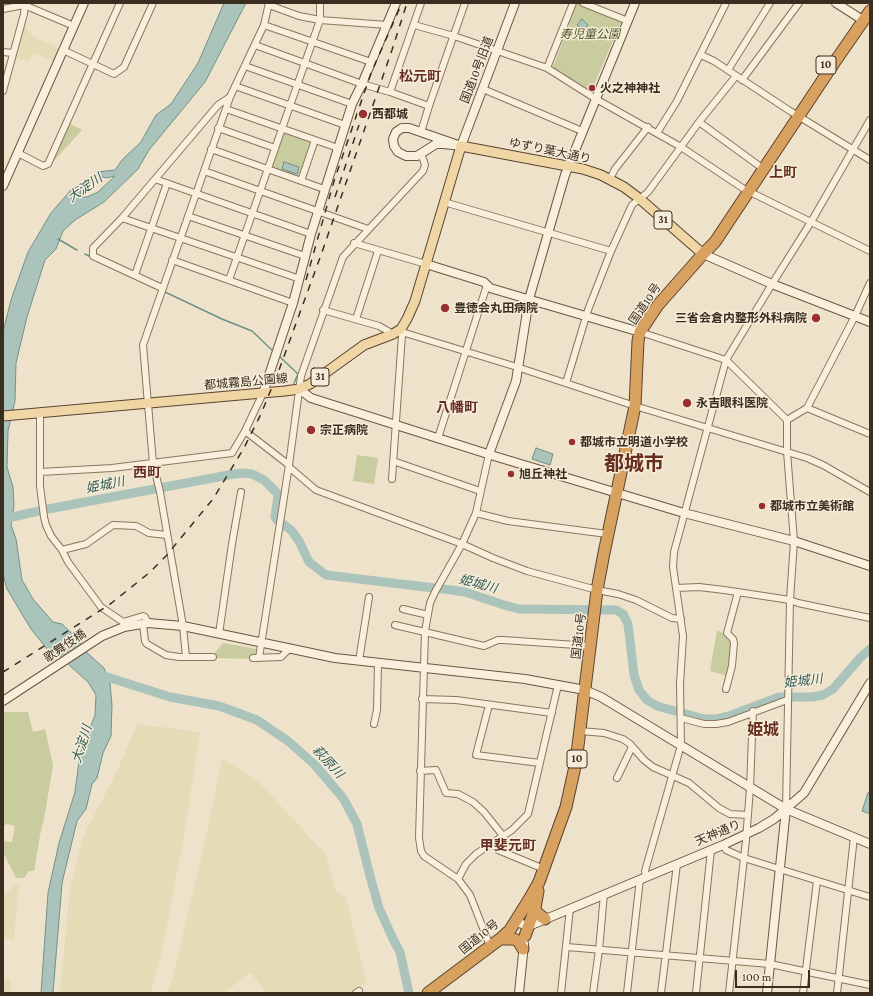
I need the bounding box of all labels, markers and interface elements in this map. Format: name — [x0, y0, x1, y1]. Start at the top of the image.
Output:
park label: 寿児童公園 — [560, 27, 620, 41]
street label: 国道10号旧道 — [458, 34, 496, 106]
road number: 10 — [816, 56, 836, 74]
district label: 松元町 — [399, 69, 441, 85]
place label: 火之神神社 — [600, 81, 660, 95]
marker: 火之神神社 — [587, 83, 597, 93]
place label: 西都城 — [372, 107, 408, 121]
marker: 西都城 — [357, 108, 369, 120]
street label: ゆずり葉大通り — [507, 135, 593, 167]
district label: 上町 — [769, 165, 797, 181]
water label: 大淀川 — [65, 170, 105, 206]
road number: 31 — [654, 211, 672, 229]
street label: 国道10号 — [626, 281, 664, 327]
place label: 豊徳会丸田病院 — [454, 301, 538, 315]
marker: 豊徳会丸田病院 — [439, 302, 451, 314]
place label: 三省会倉内整形外科病院 — [675, 311, 807, 325]
marker: 三省会倉内整形外科病院 — [810, 312, 822, 324]
road number: 31 — [311, 368, 329, 386]
street label: 都城霧島公園線 — [204, 371, 288, 393]
place label: 永吉眼科医院 — [696, 396, 768, 410]
marker: 永吉眼科医院 — [681, 397, 693, 409]
district label: 八幡町 — [436, 400, 478, 416]
place label: 宗正病院 — [320, 423, 368, 437]
marker: 宗正病院 — [305, 424, 317, 436]
place label: 都城市立明道小学校 — [580, 435, 688, 449]
marker: 都城市立明道小学校 — [567, 437, 577, 447]
district label: 都城市 — [604, 452, 664, 476]
district label: 西町 — [133, 465, 161, 481]
place label: 旭丘神社 — [519, 467, 567, 481]
marker: 旭丘神社 — [506, 469, 516, 479]
water label: 姫城川 — [84, 474, 126, 496]
place label: 都城市立美術館 — [770, 499, 854, 513]
marker: 都城市立美術館 — [757, 501, 767, 511]
water label: 姫城川 — [457, 571, 499, 597]
street label: 国道10号 — [569, 612, 589, 660]
street label: 歌舞伎橋 — [41, 627, 89, 665]
water label: 姫城川 — [783, 671, 823, 691]
district label: 姫城 — [747, 720, 779, 740]
water label: 大淀川 — [69, 723, 95, 765]
water label: 萩原川 — [309, 742, 347, 782]
road number: 10 — [567, 750, 587, 768]
street label: 天神通り — [693, 817, 743, 849]
district label: 甲斐元町 — [480, 838, 536, 854]
street label: 国道10号 — [456, 917, 502, 957]
scale bar — [737, 962, 812, 988]
text: 100 m — [742, 970, 771, 984]

